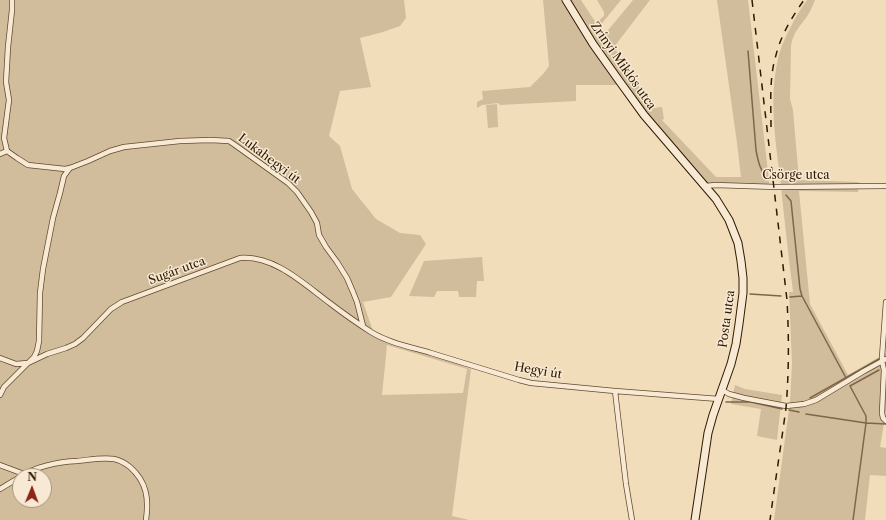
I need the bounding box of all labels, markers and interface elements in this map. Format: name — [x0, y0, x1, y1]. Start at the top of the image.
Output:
street label: Zrínyi Miklós utca — [587, 19, 659, 113]
street label: Lukahegyi út — [235, 131, 303, 187]
street label: Csörge utca — [762, 169, 830, 183]
street label: Sugár utca — [146, 254, 208, 288]
street label: Posta utca — [716, 289, 738, 349]
street label: Hegyi út — [513, 360, 563, 382]
north arrow — [12, 468, 52, 508]
text: N — [27, 470, 37, 484]

